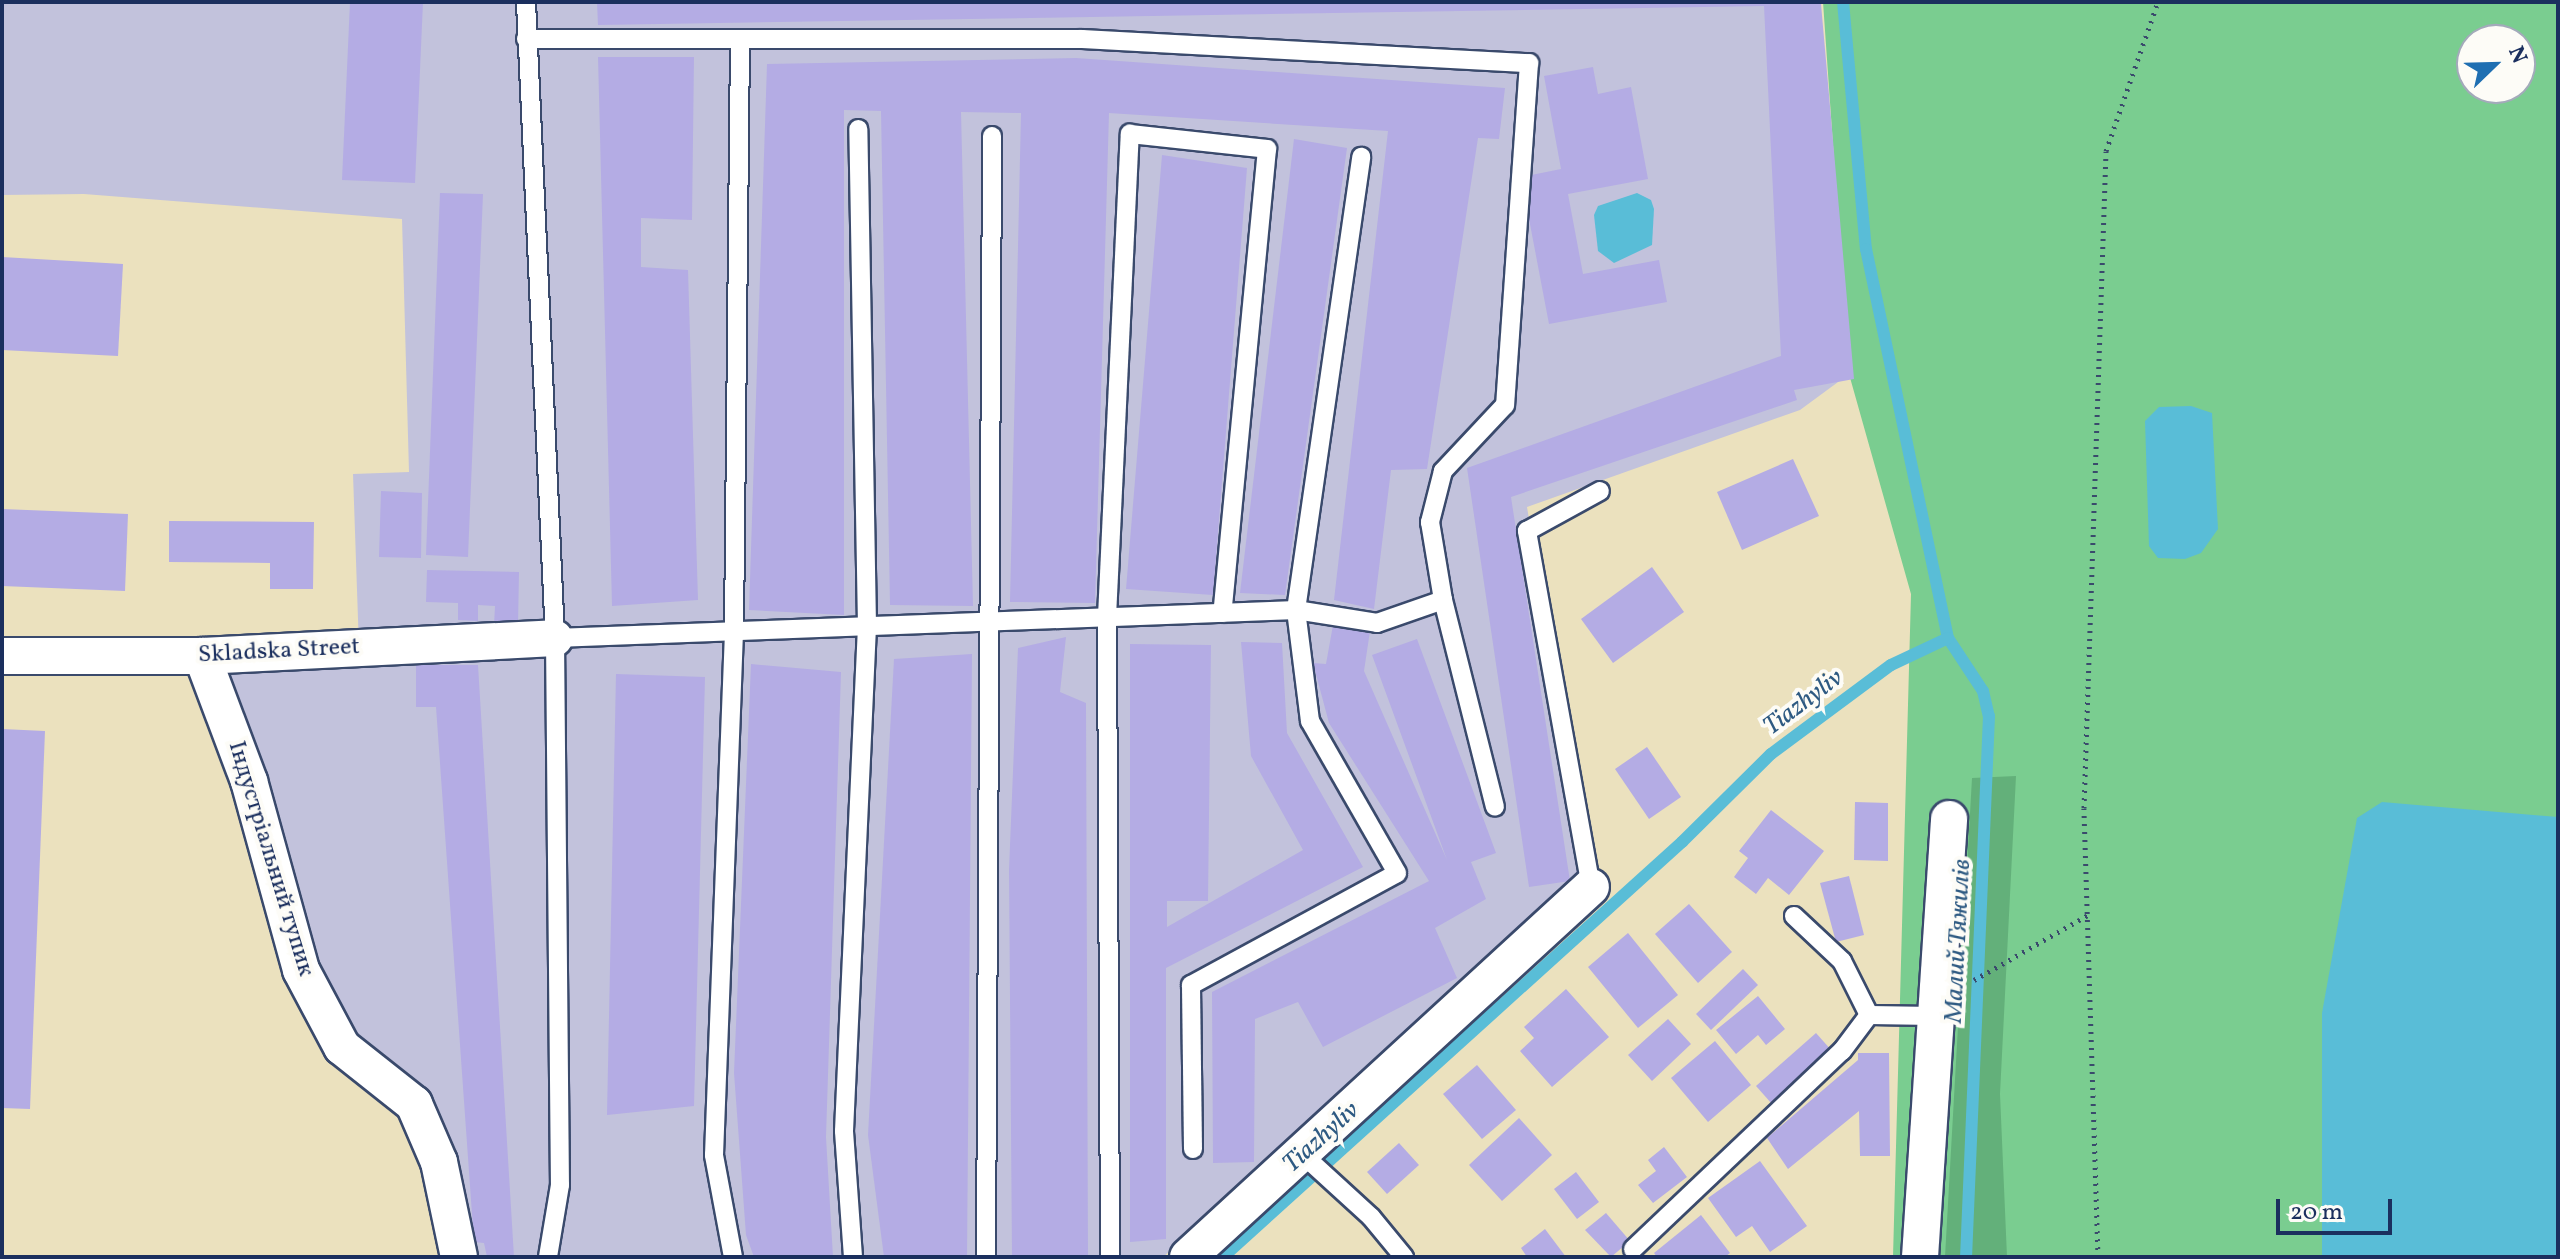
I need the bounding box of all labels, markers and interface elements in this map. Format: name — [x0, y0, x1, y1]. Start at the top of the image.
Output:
north arrow — [2456, 24, 2536, 104]
text: N — [2499, 42, 2534, 69]
street label: Skladska Street — [197, 633, 361, 671]
water label: Tiazhyliv — [1758, 663, 1850, 743]
street label: Індустріальний тупик — [220, 738, 320, 980]
water label: Малий Тяжилів — [1939, 858, 1979, 1024]
water label: Tiazhyliv — [1277, 1096, 1367, 1180]
scale bar — [2280, 1183, 2396, 1233]
text: 20 m — [2290, 1196, 2343, 1230]

